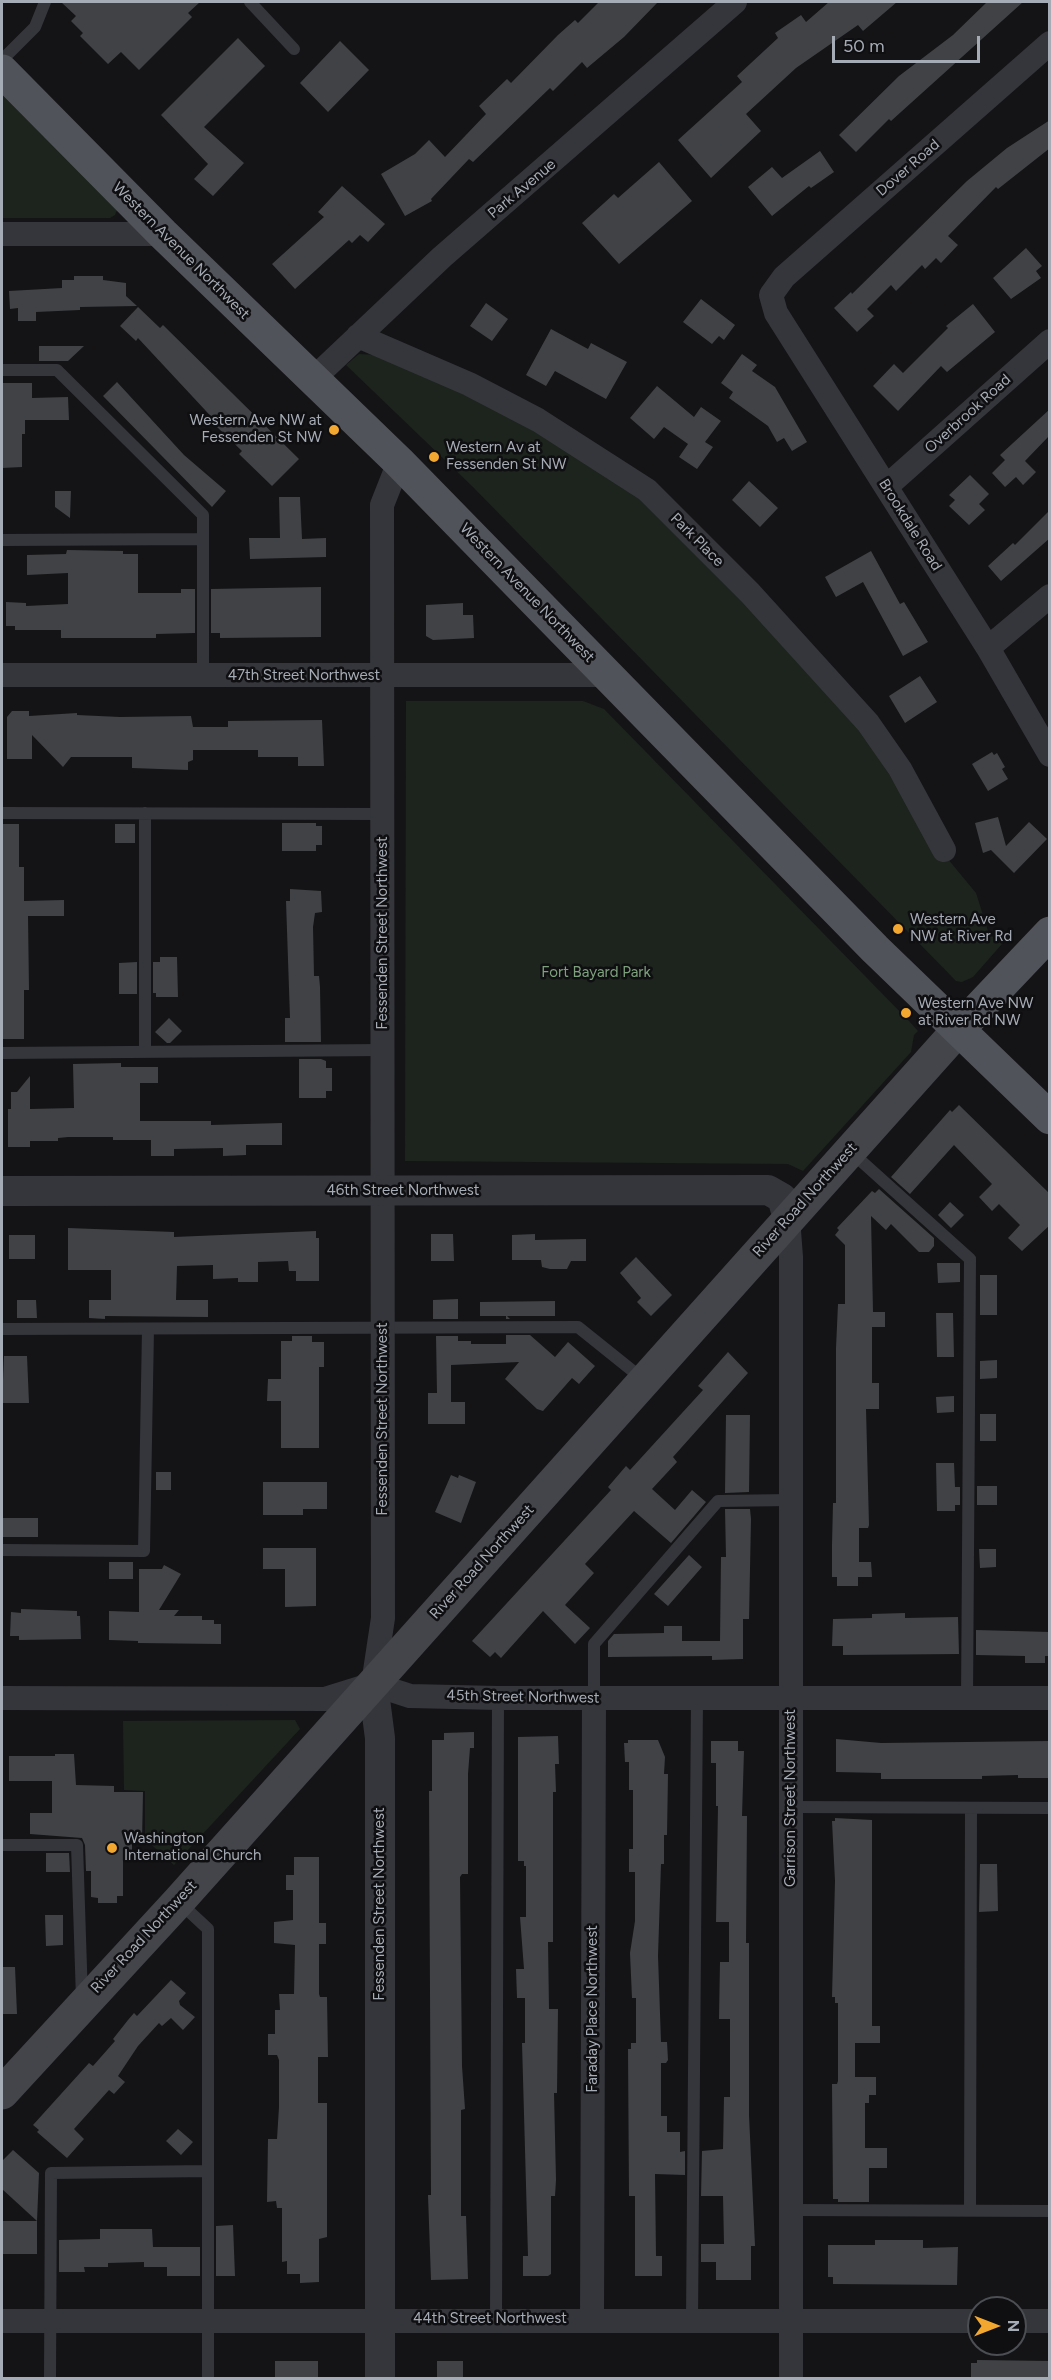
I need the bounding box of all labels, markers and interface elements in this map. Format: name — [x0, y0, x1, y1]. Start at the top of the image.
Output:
scale bar — [835, 24, 984, 62]
text: 50 m — [843, 35, 885, 57]
street label: Dover Road — [873, 136, 943, 200]
street label: Park Avenue — [484, 155, 560, 223]
street label: Western Avenue Northwest — [109, 179, 253, 323]
street label: Overbrook Road — [921, 371, 1015, 457]
place label: Western Ave NW at Fessenden St NW — [190, 412, 322, 447]
marker: Western Ave NW at Fessenden St NW — [327, 423, 341, 437]
place label: Western Av at Fessenden St NW — [446, 439, 566, 474]
marker: Western Av at Fessenden St NW — [427, 450, 441, 464]
street label: Brookdale Road — [875, 476, 945, 574]
street label: Park Place — [667, 510, 727, 570]
street label: Western Avenue Northwest — [456, 520, 598, 666]
street label: 47th Street Northwest — [228, 667, 380, 685]
street label: Fessenden Street Northwest — [374, 836, 392, 1030]
place label: Western Ave NW at River Rd — [910, 911, 1012, 946]
marker: Western Ave NW at River Rd — [891, 922, 905, 936]
park label: Fort Bayard Park — [541, 964, 651, 982]
place label: Western Ave NW at River Rd NW — [918, 995, 1033, 1030]
marker: Western Ave NW at River Rd NW — [899, 1006, 913, 1020]
street label: River Road Northwest — [749, 1139, 861, 1261]
street label: 46th Street Northwest — [327, 1182, 479, 1200]
street label: Fessenden Street Northwest — [374, 1322, 392, 1516]
street label: River Road Northwest — [426, 1501, 538, 1623]
street label: 45th Street Northwest — [446, 1687, 600, 1707]
street label: Garrison Street Northwest — [782, 1709, 800, 1887]
street label: Fessenden Street Northwest — [371, 1807, 389, 2001]
place label: Washington International Church — [124, 1830, 261, 1865]
marker: Washington International Church — [105, 1841, 119, 1855]
street label: River Road Northwest — [87, 1877, 201, 1997]
street label: Faraday Place Northwest — [584, 1925, 602, 2093]
north arrow — [967, 2296, 1027, 2356]
street label: 44th Street Northwest — [413, 2310, 567, 2328]
text: N — [1004, 2320, 1023, 2332]

